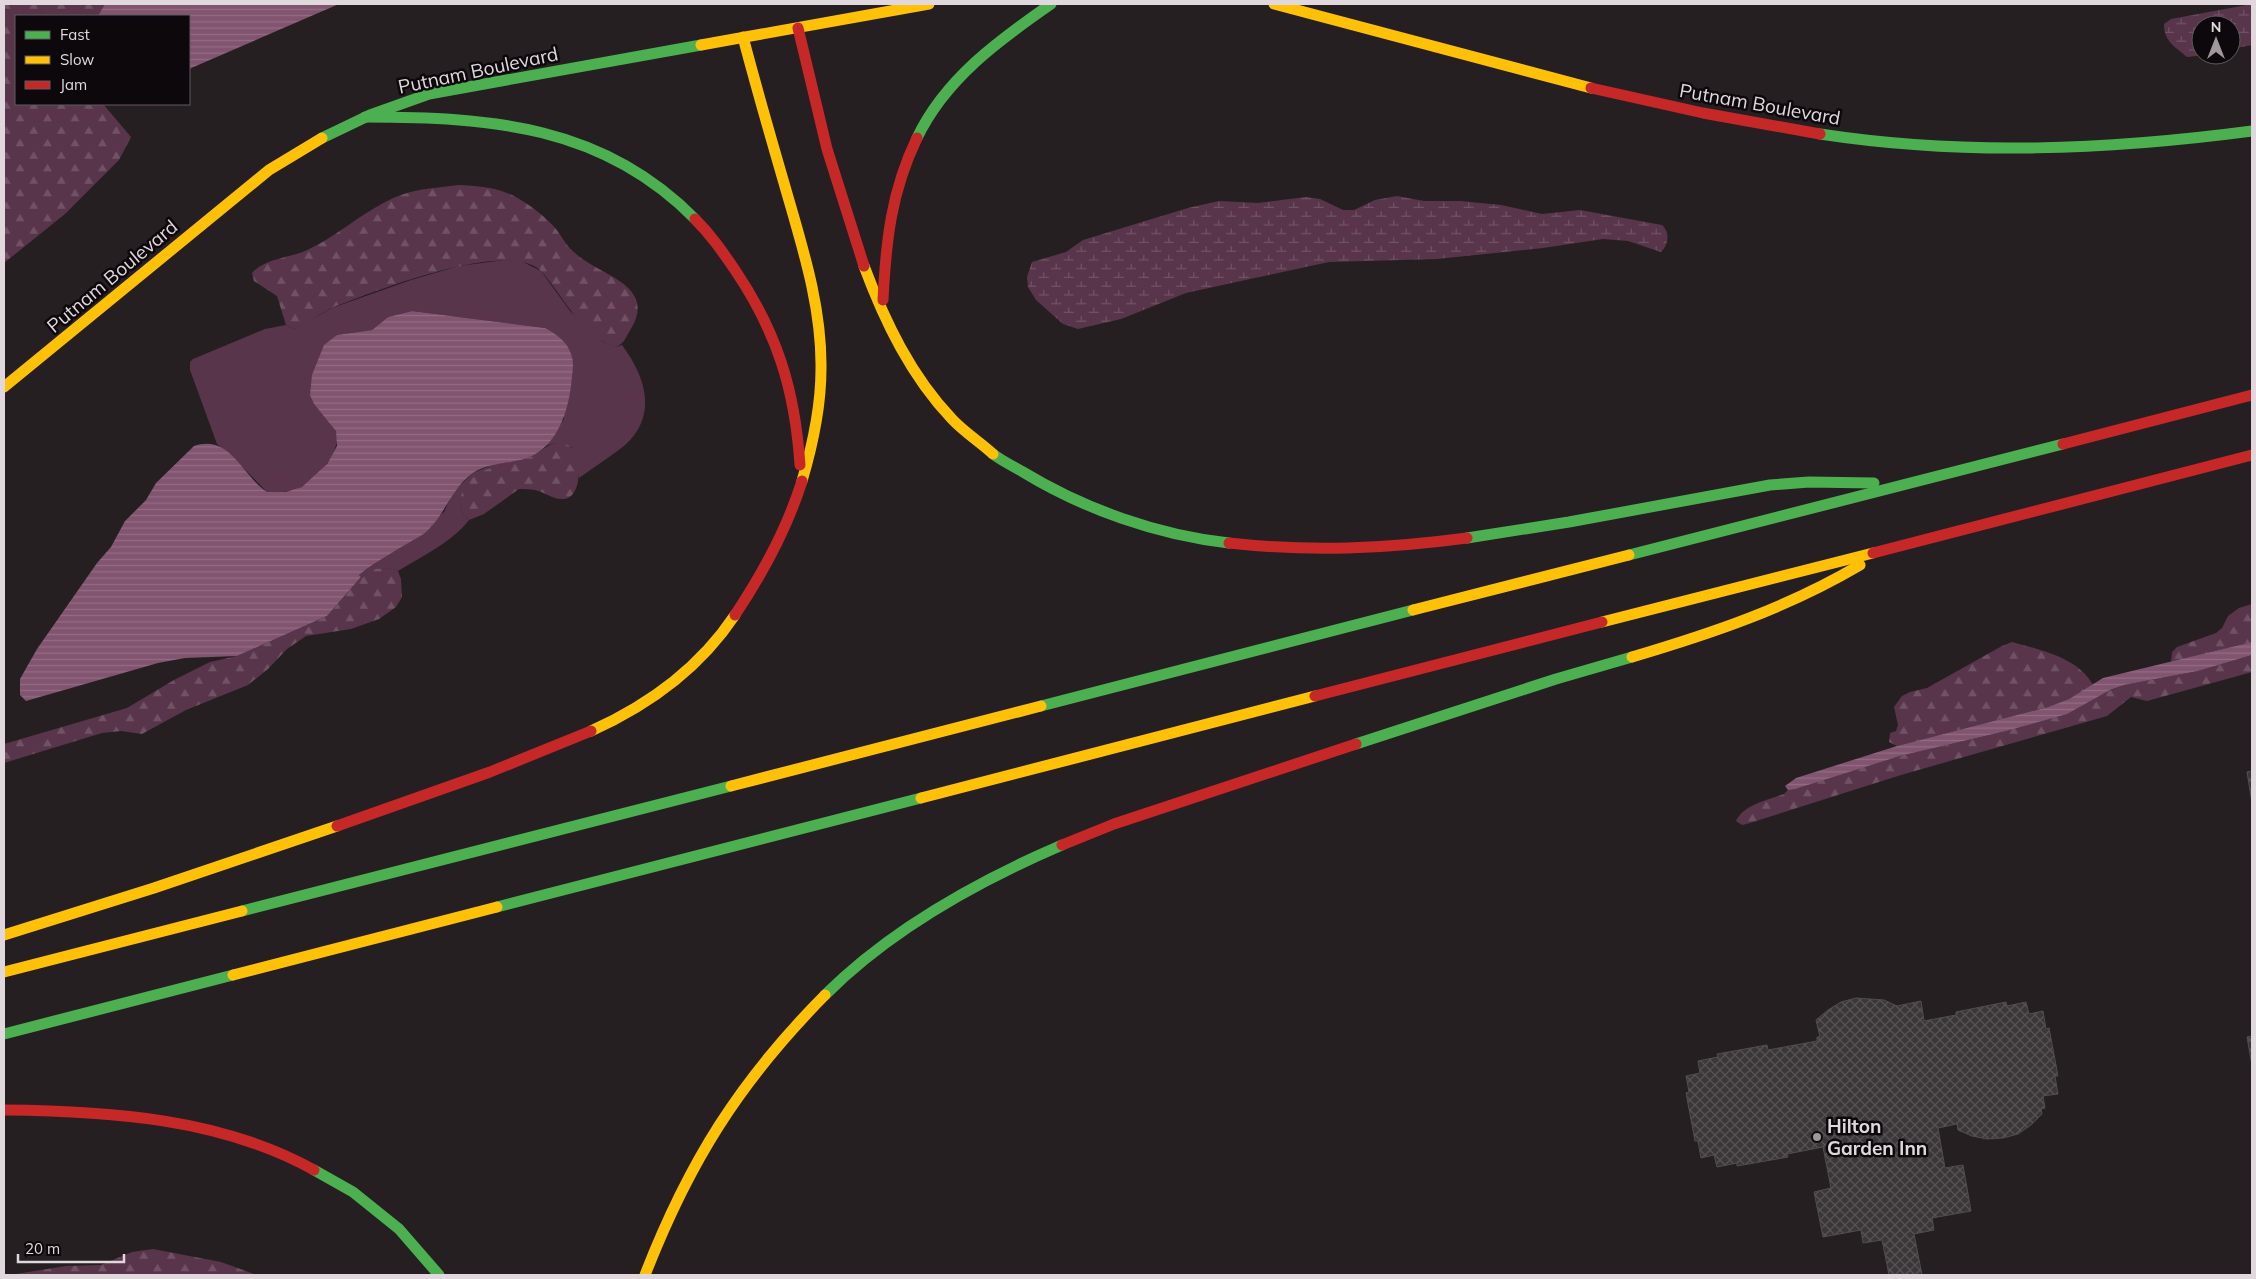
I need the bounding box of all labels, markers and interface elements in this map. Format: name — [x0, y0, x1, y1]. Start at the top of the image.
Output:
legend — [15, 15, 190, 105]
north arrow — [2191, 15, 2241, 65]
text: N — [2211, 18, 2221, 36]
text: Fast — [60, 25, 90, 44]
street label: Putnam Boulevard — [396, 41, 560, 99]
text: Slow — [60, 50, 94, 69]
text: Jam — [60, 75, 87, 94]
street label: Putnam Boulevard — [1678, 78, 1842, 130]
street label: Putnam Boulevard — [42, 214, 182, 338]
place label: Hilton Garden Inn — [1827, 1114, 1927, 1160]
marker: Hilton Garden Inn — [1811, 1131, 1823, 1143]
scale bar — [18, 1232, 124, 1264]
text: 20 m — [25, 1239, 60, 1258]

